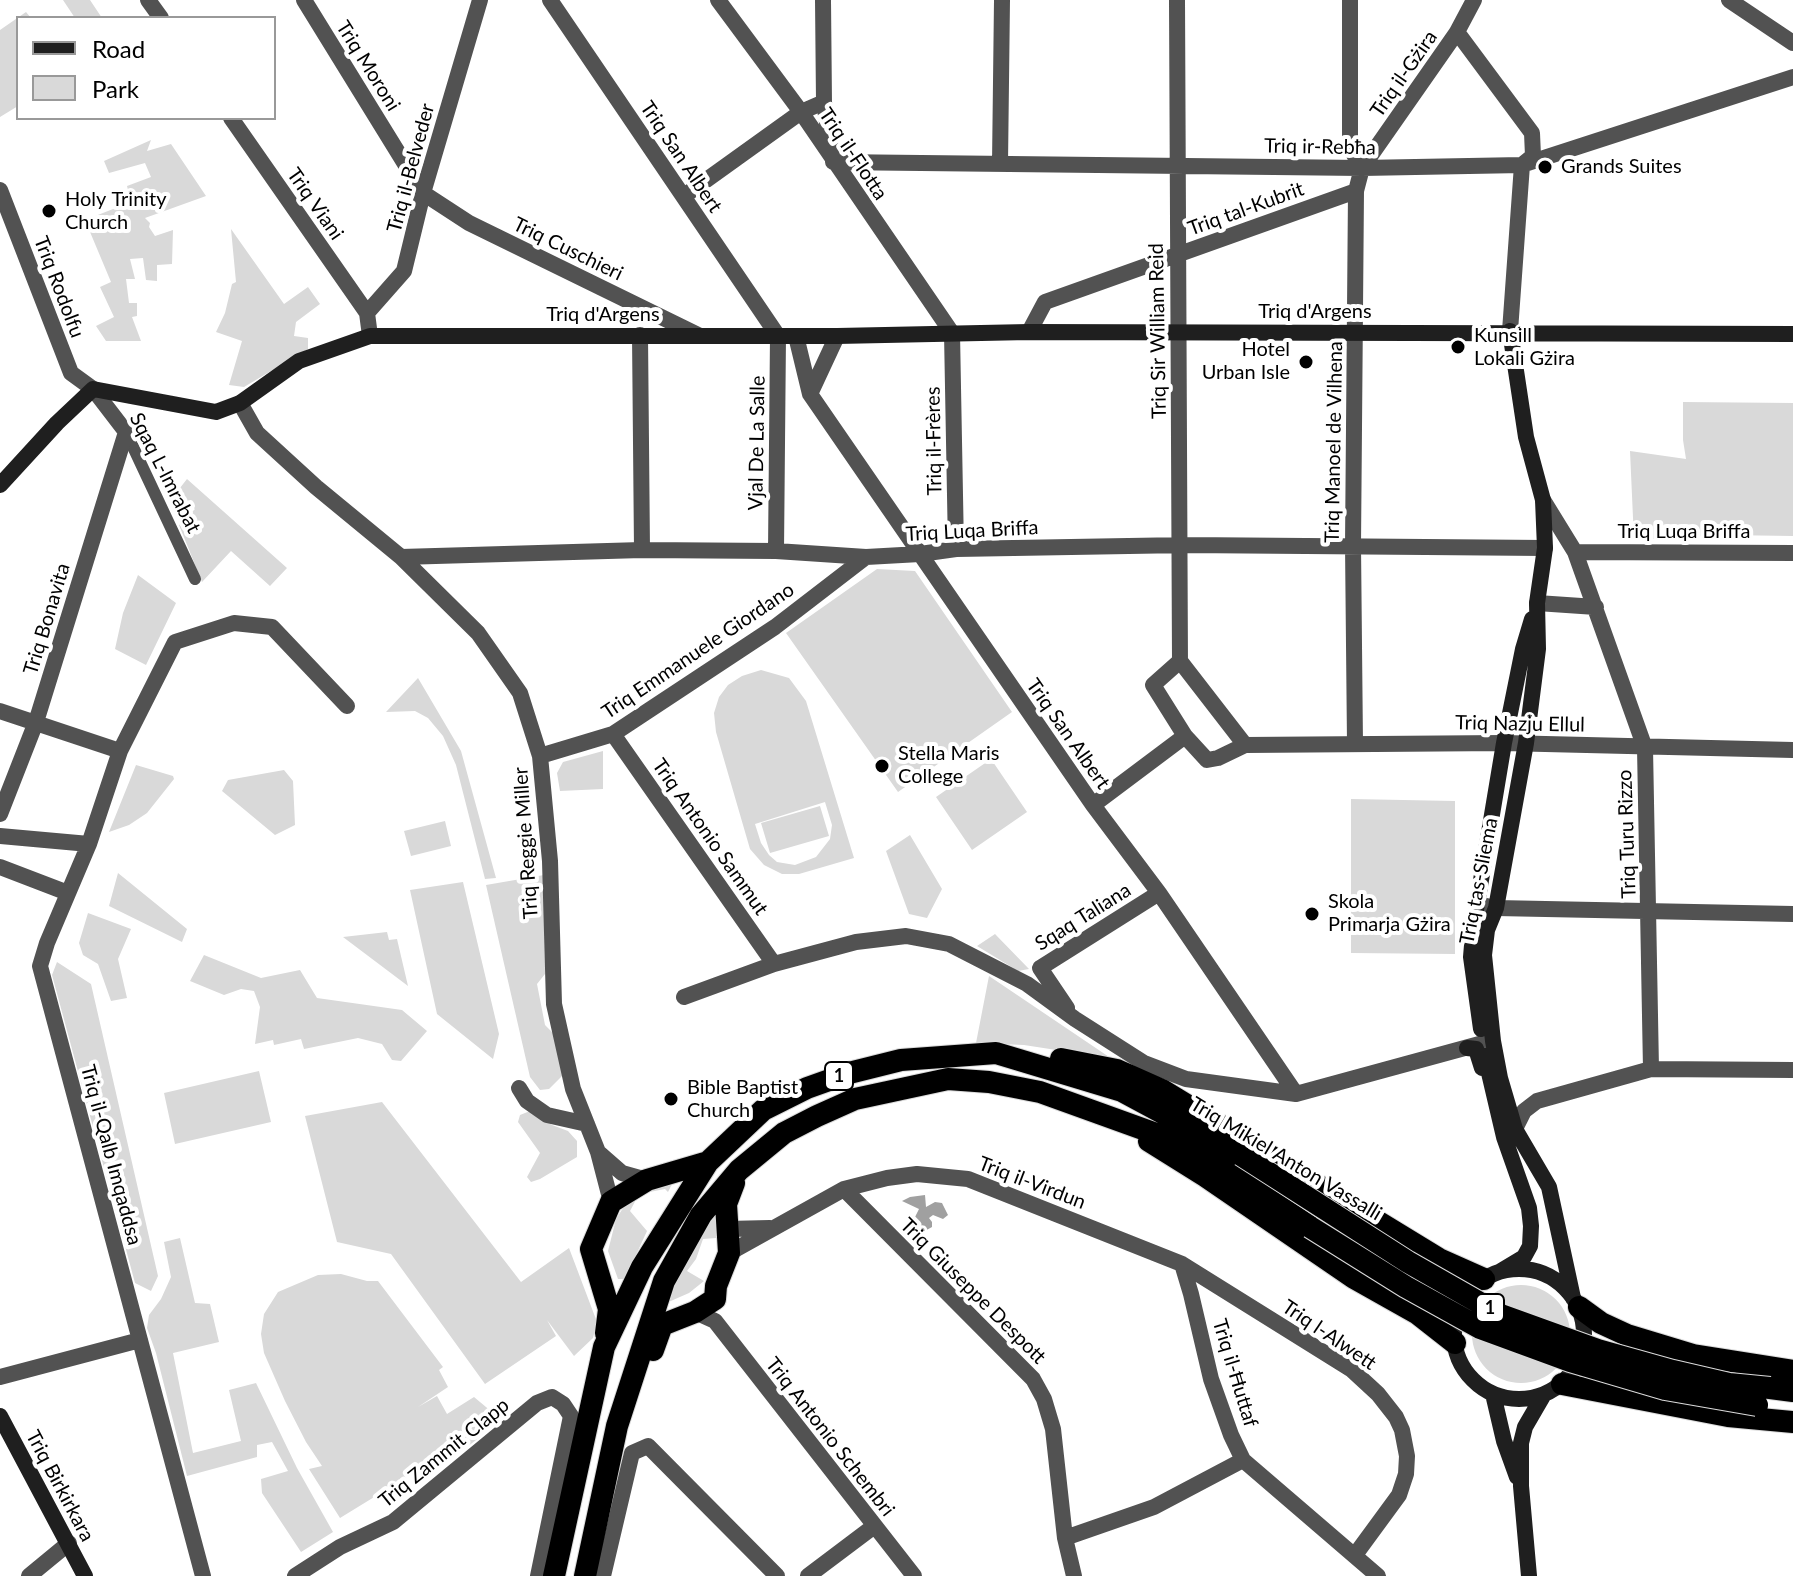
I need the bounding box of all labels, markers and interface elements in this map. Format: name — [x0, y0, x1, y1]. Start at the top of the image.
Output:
legend — [16, 16, 276, 120]
street label: Triq Moroni — [331, 16, 405, 116]
street label: Triq il-Gżira — [1365, 26, 1443, 122]
text: Road — [92, 34, 145, 63]
text: Park — [92, 74, 139, 103]
street label: Triq San Albert — [635, 97, 727, 217]
street label: Triq il-Belveder — [382, 101, 440, 235]
street label: Triq il-Flotta — [814, 104, 892, 204]
street label: Triq ir-Rebħa — [1264, 134, 1376, 160]
place label: Grands Suites — [1561, 155, 1682, 179]
marker: Grands Suites — [1536, 158, 1554, 176]
street label: Triq Viani — [282, 163, 348, 245]
street label: Triq tal-Kubrit — [1185, 177, 1307, 241]
place label: Holy Trinity Church — [65, 188, 167, 235]
marker: Holy Trinity Church — [40, 202, 58, 220]
street label: Triq Cuschieri — [509, 212, 627, 286]
street label: Triq Rodolfu — [29, 233, 89, 341]
street label: Triq Sir William Reid — [1144, 243, 1172, 419]
street label: Triq d'Argens — [1258, 300, 1372, 324]
street label: Triq d'Argens — [546, 303, 660, 327]
place label: Kunsill Lokali Gżira — [1474, 324, 1575, 371]
place label: Hotel Urban Isle — [1202, 338, 1290, 385]
marker: Kunsill Lokali Gżira — [1449, 338, 1467, 356]
street label: Triq Manoel de Vilhena — [1320, 341, 1348, 543]
marker: Hotel Urban Isle — [1297, 353, 1315, 371]
street label: Vjal De La Salle — [744, 375, 770, 511]
street label: Triq il-Frères — [921, 386, 947, 496]
street label: Sqaq L-Imrabat — [124, 409, 206, 537]
street label: Triq Luqa Briffa — [905, 516, 1039, 546]
street label: Triq Luqa Briffa — [1617, 520, 1751, 544]
street label: Triq Bonavita — [19, 560, 75, 678]
street label: Triq Emmanuele Giordano — [597, 578, 799, 724]
street label: Triq San Albert — [1021, 674, 1115, 794]
street label: Triq Nazju Ellul — [1455, 711, 1585, 737]
place label: Stella Maris College — [898, 742, 1000, 789]
street label: Triq Antonio Sammut — [647, 754, 773, 920]
marker: Stella Maris College — [873, 757, 891, 775]
street label: Triq Reggie Miller — [509, 766, 543, 920]
street label: Triq Turu Rizzo — [1613, 769, 1641, 899]
street label: Triq tas-Sliema — [1455, 816, 1503, 946]
street label: Sqaq Taliana — [1031, 878, 1135, 956]
place label: Skola Primarja Gżira — [1328, 890, 1451, 937]
marker: Skola Primarja Gżira — [1303, 905, 1321, 923]
street label: Triq il-Qalb Imqaddsa — [75, 1062, 147, 1248]
road number: 1 — [825, 1062, 853, 1090]
place label: Bible Baptist Church — [687, 1076, 798, 1123]
marker: Bible Baptist Church — [662, 1090, 680, 1108]
street label: Triq Mikiel Anton Vassalli — [1186, 1092, 1386, 1226]
street label: Triq il-Virdun — [975, 1152, 1089, 1214]
street label: Triq Giuseppe Despott — [895, 1213, 1051, 1369]
road number: 1 — [1476, 1294, 1504, 1322]
street label: Triq l-Alwett — [1277, 1295, 1381, 1375]
street label: Triq il-Ħuttaf — [1207, 1316, 1263, 1430]
street label: Triq Antonio Schembri — [760, 1353, 900, 1521]
street label: Triq Zammit Clapp — [374, 1393, 514, 1513]
street label: Triq Birkirkara — [21, 1426, 99, 1546]

